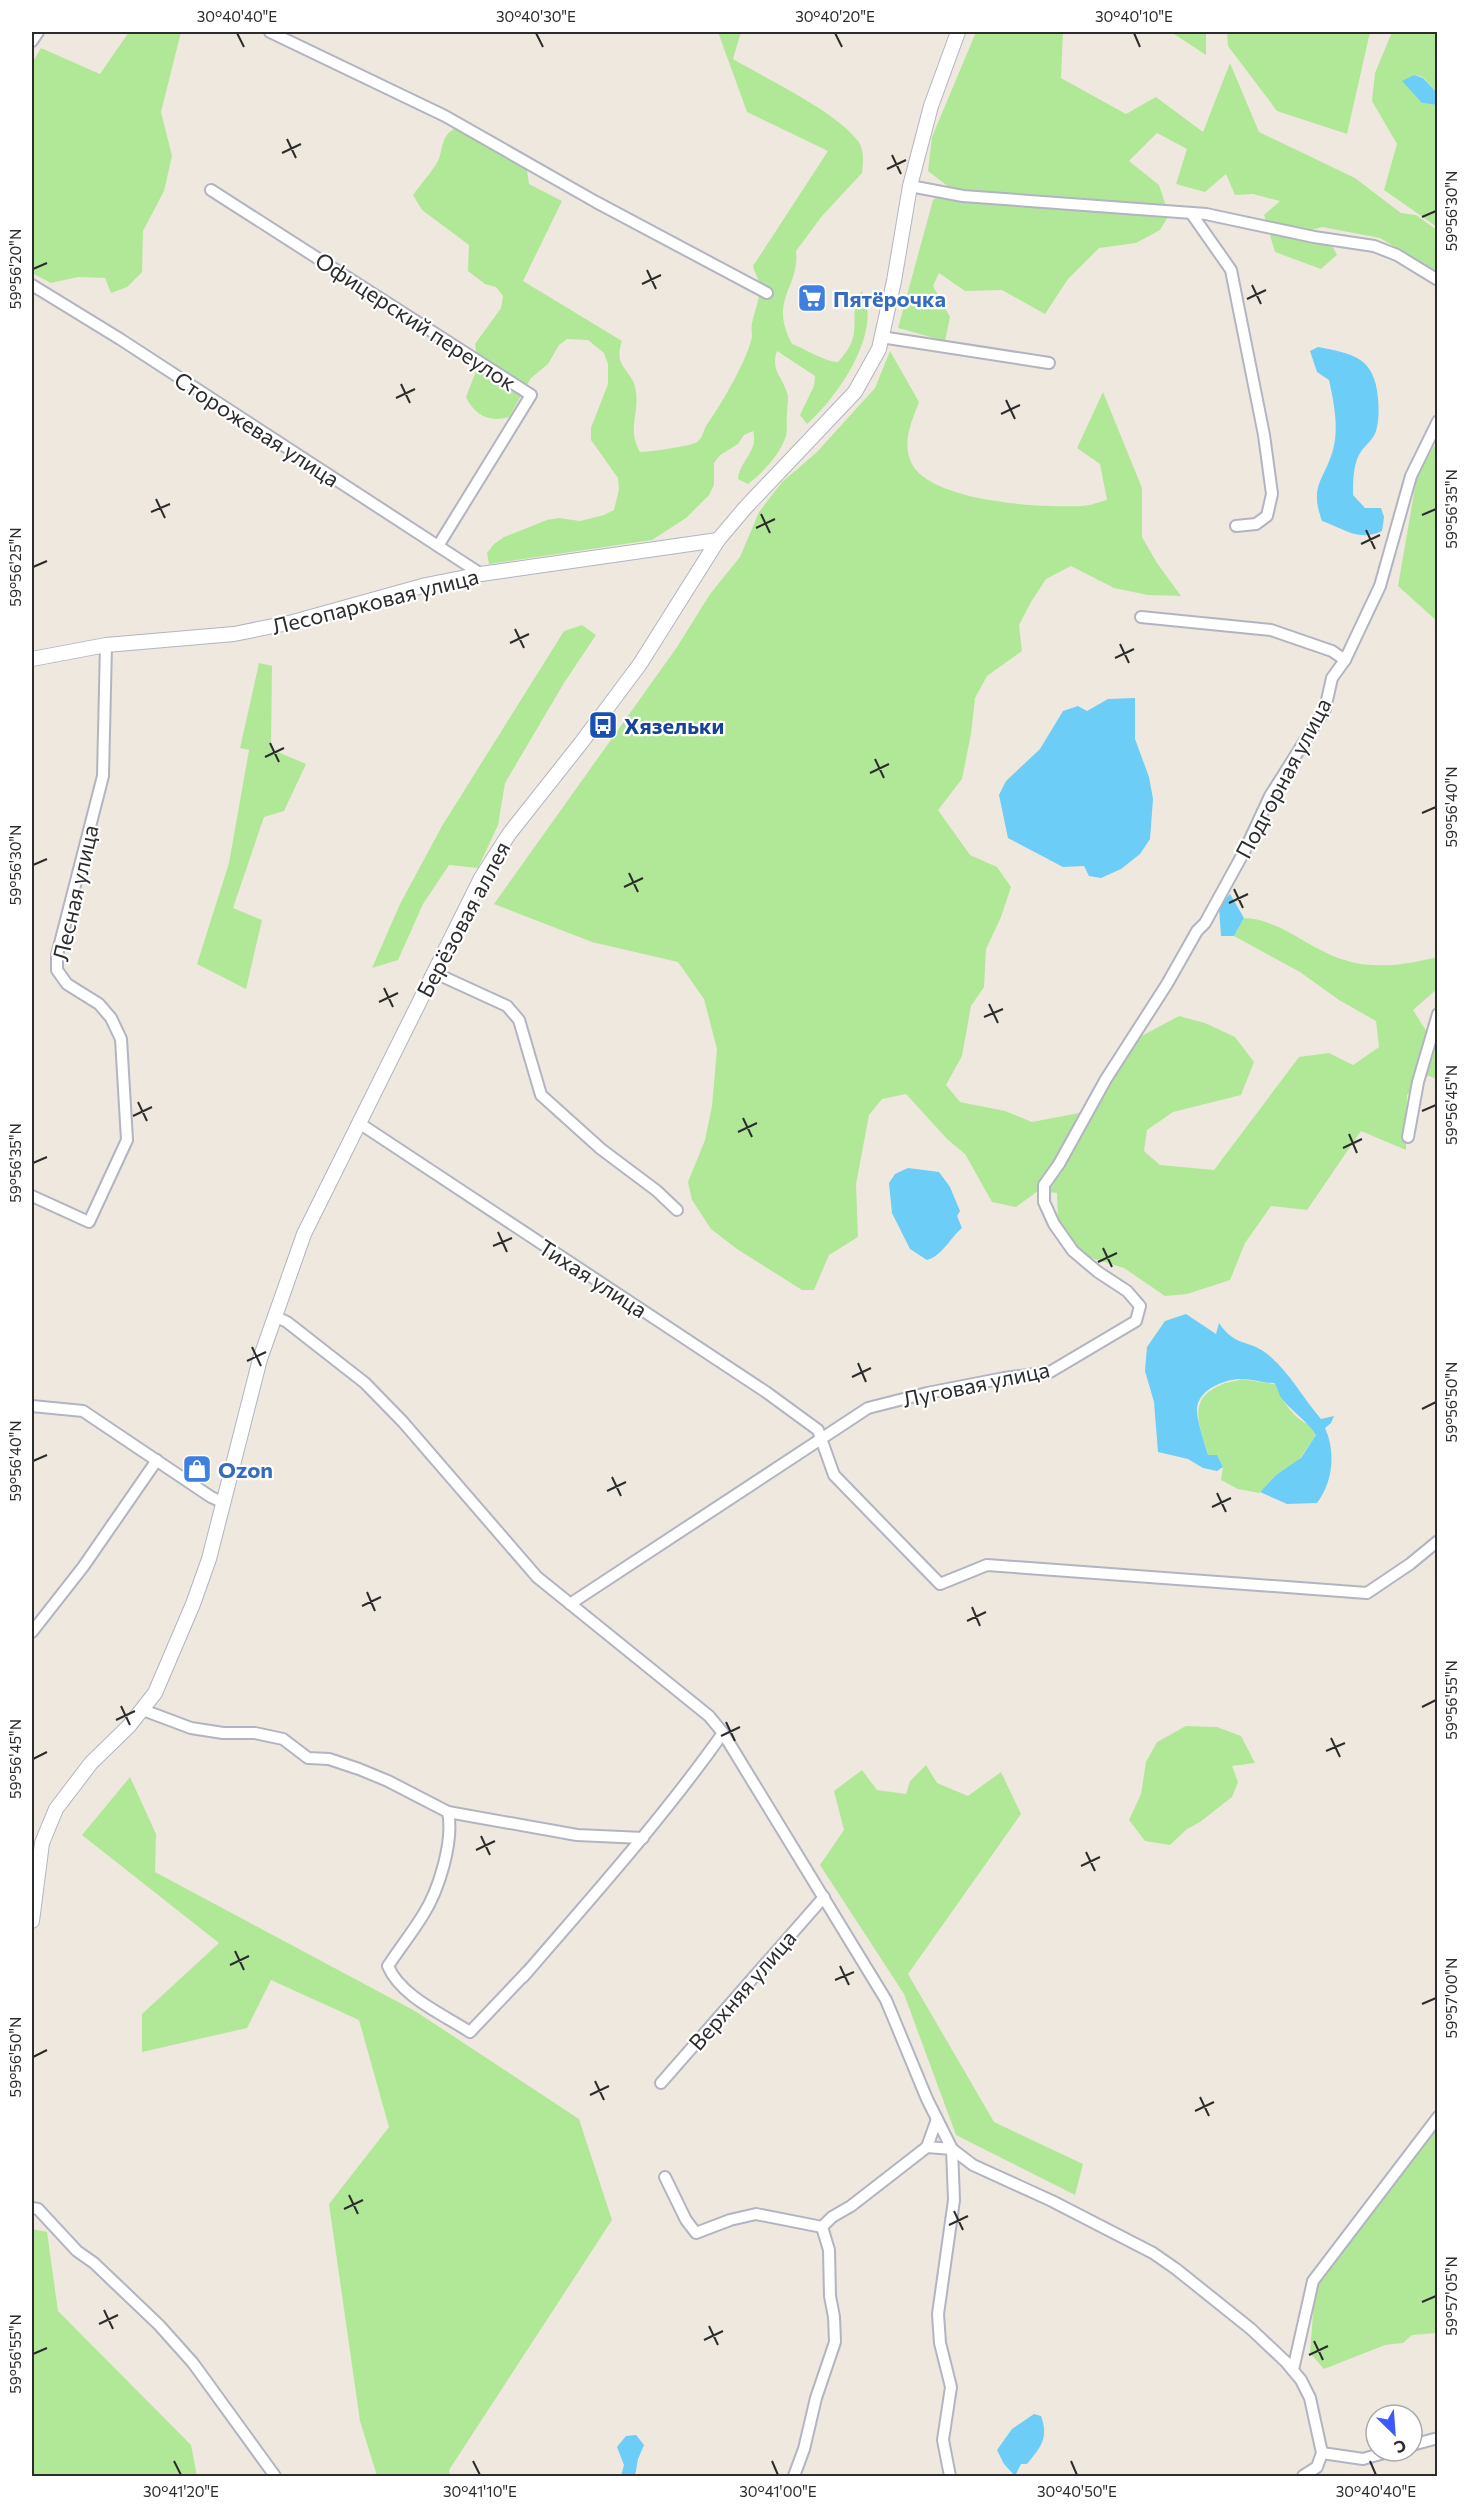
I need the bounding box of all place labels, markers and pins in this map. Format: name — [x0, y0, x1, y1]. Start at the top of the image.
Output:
supermarket icon: Пятёрочка — [796, 282, 828, 314]
place label: Пятёрочка — [833, 285, 946, 312]
bus stop icon: Хязельки — [587, 709, 619, 741]
place label: Хязельки — [624, 712, 724, 739]
shop icon: Ozon — [181, 1453, 213, 1485]
place label: Ozon — [218, 1456, 273, 1483]

